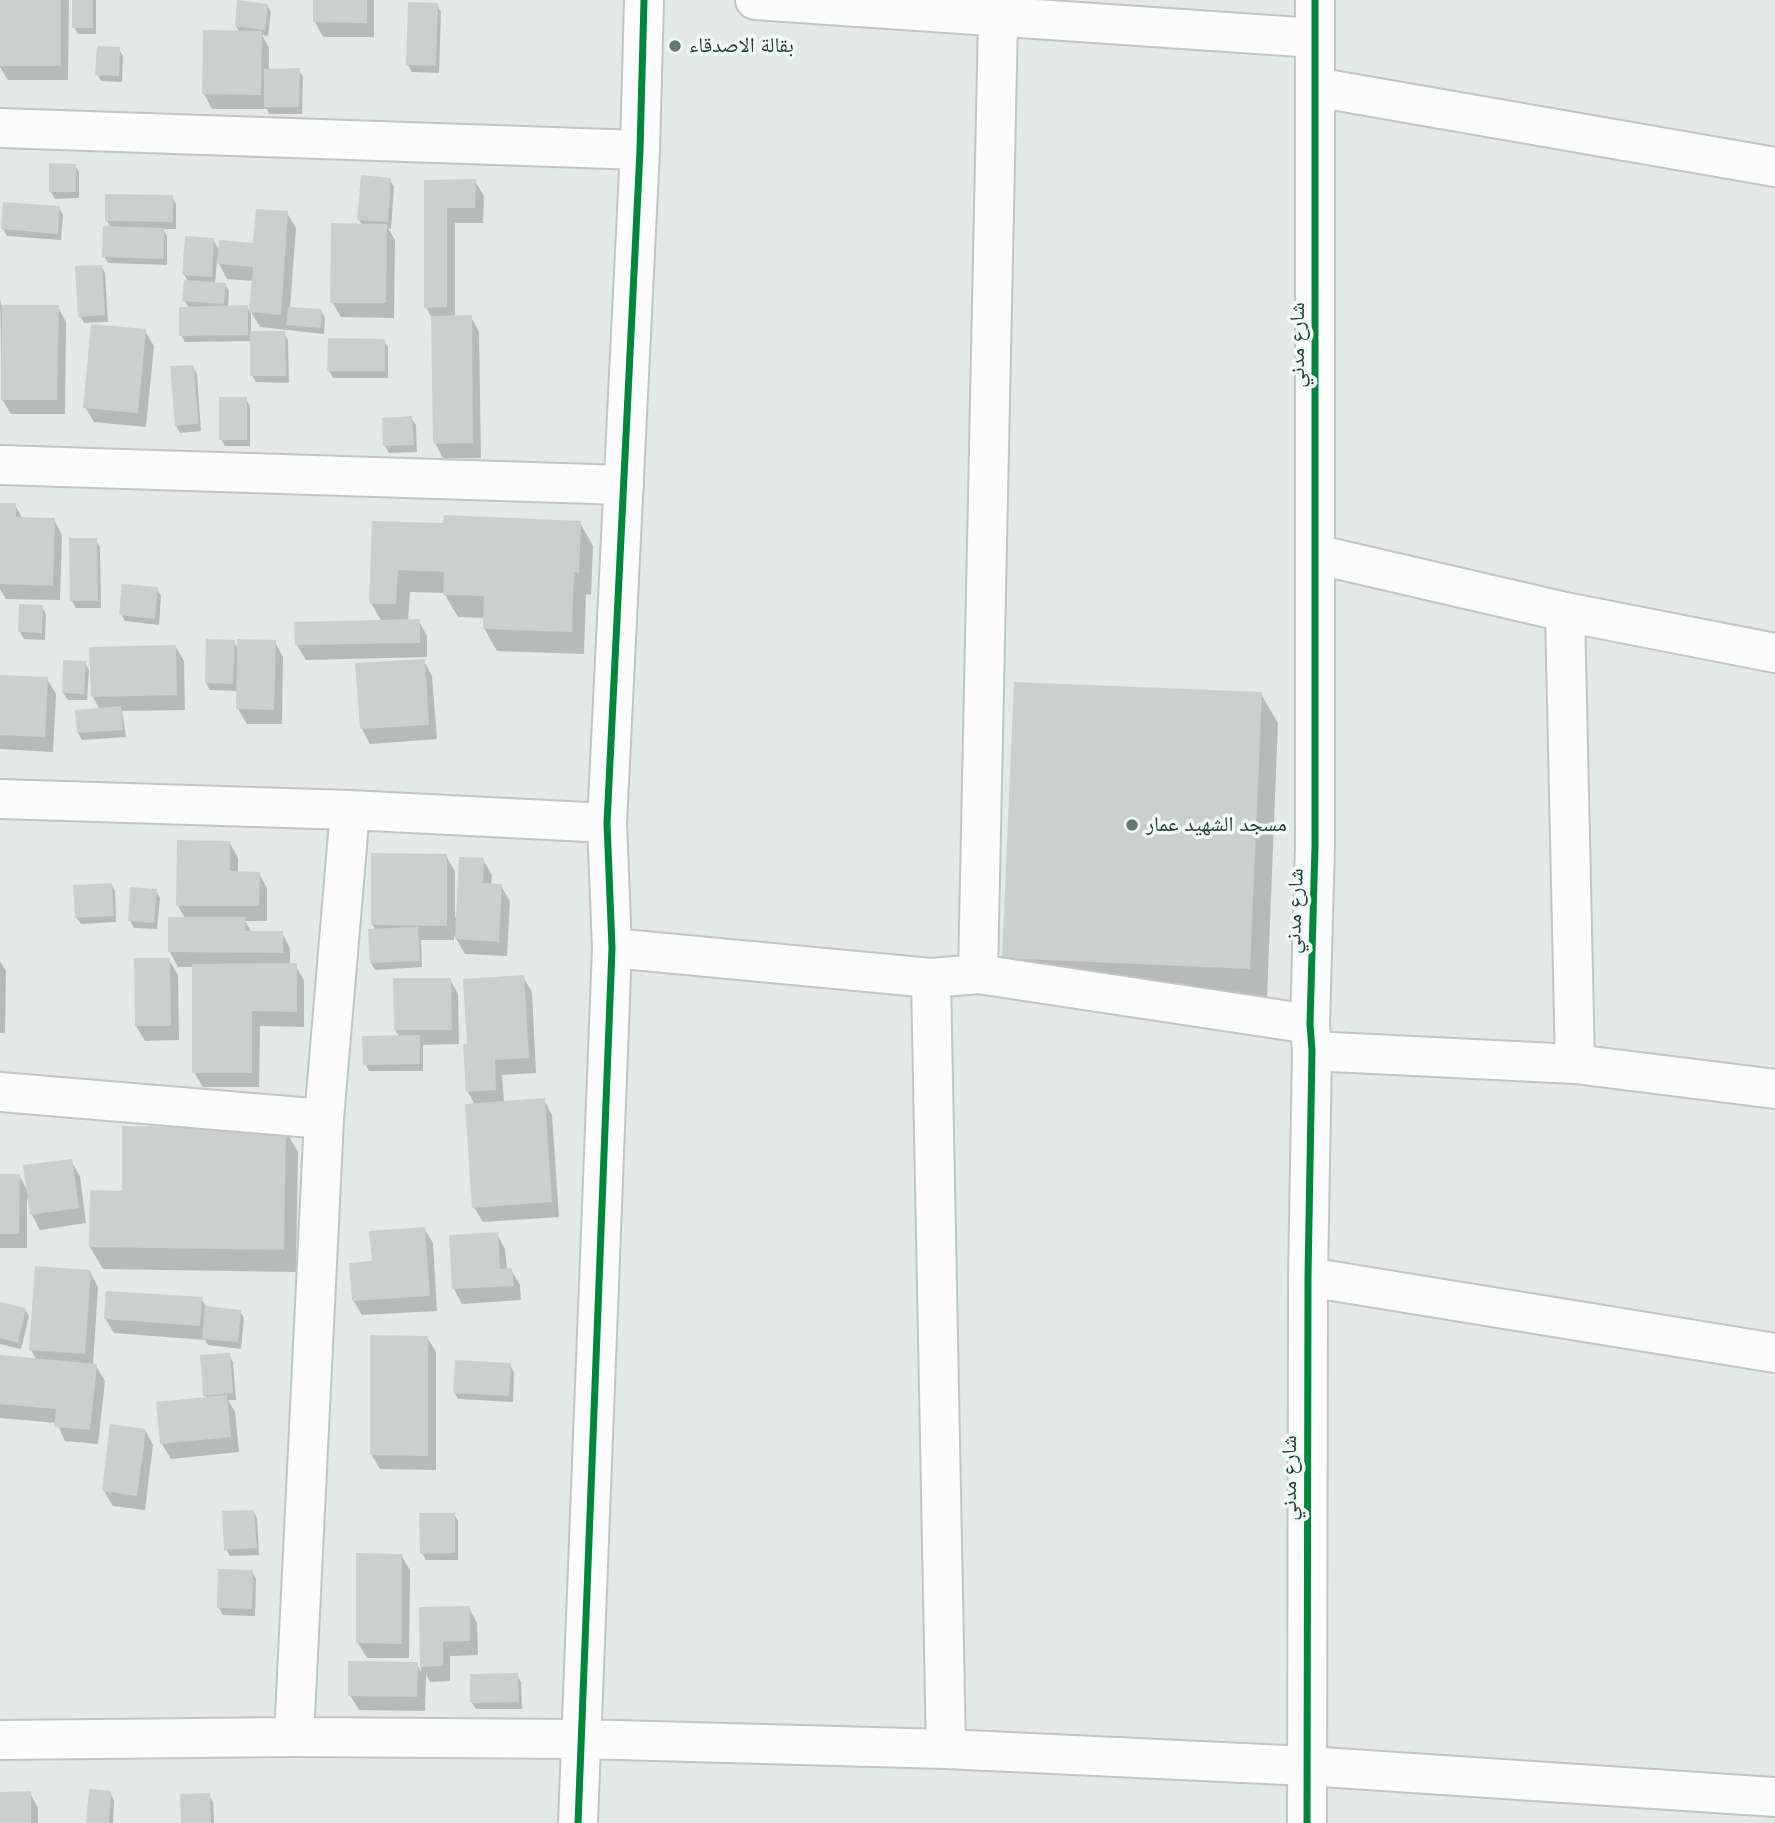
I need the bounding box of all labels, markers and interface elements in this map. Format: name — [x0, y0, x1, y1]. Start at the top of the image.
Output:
place label: بقالة الاصدقاء — [689, 33, 794, 59]
marker: بقالة الاصدقاء — [667, 38, 683, 54]
street label: شارع مدني — [1285, 302, 1311, 388]
place label: مسجد الشهيد عمار — [1146, 812, 1287, 838]
marker: مسجد الشهيد عمار — [1124, 817, 1140, 833]
street label: شارع مدني — [1281, 868, 1309, 954]
street label: شارع مدني — [1277, 1435, 1303, 1521]

